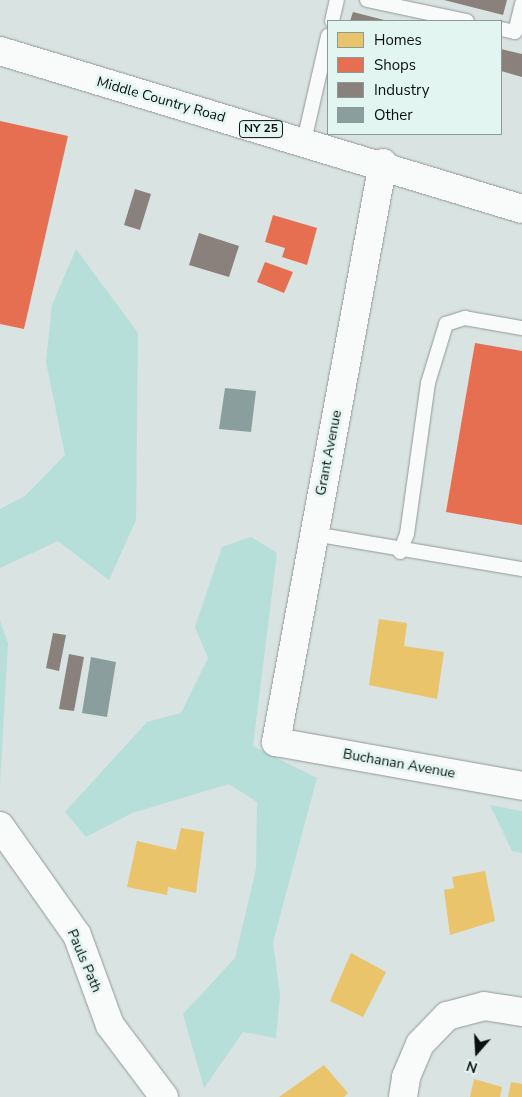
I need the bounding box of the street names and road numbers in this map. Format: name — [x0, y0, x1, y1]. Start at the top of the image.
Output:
street label: Middle Country Road — [95, 74, 227, 126]
road number: NY 25 — [238, 120, 284, 138]
street label: Grant Avenue — [312, 409, 346, 497]
street label: Buchanan Avenue — [342, 746, 456, 782]
street label: Pauls Path — [63, 927, 105, 995]

